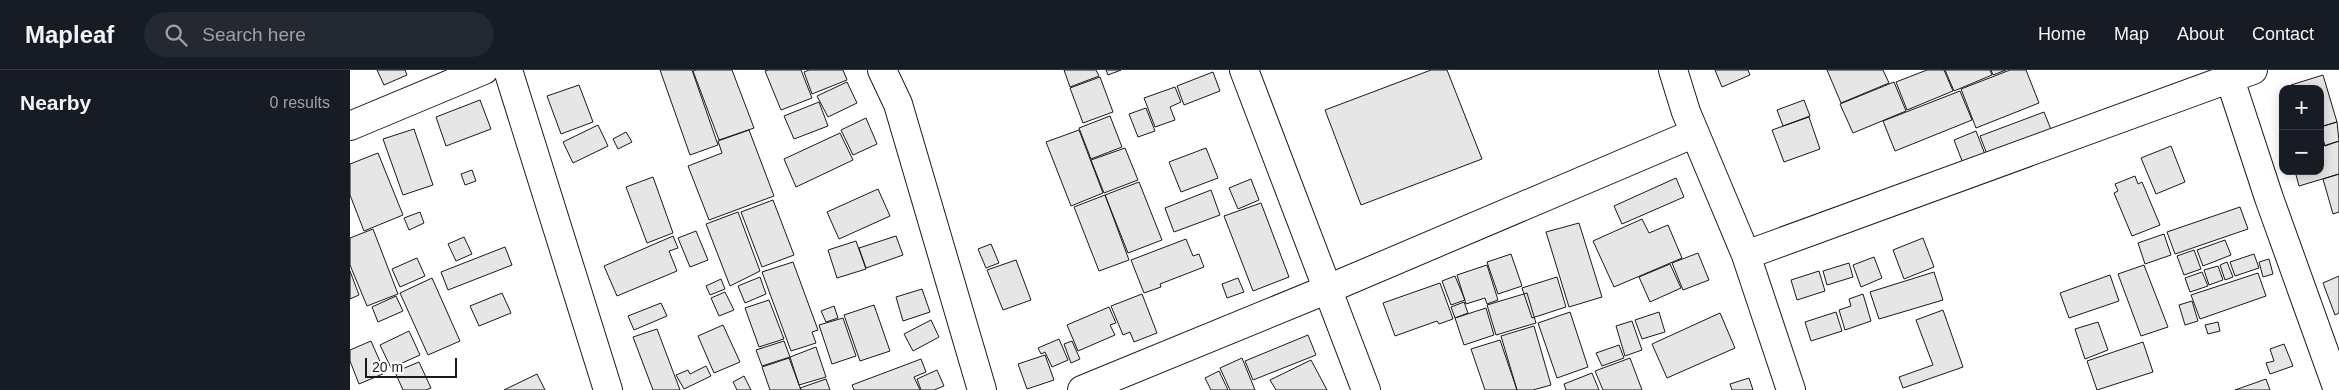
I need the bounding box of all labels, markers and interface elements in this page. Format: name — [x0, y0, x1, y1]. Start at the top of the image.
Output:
search box — [144, 12, 494, 57]
text: Mapleaf — [25, 21, 114, 48]
icon: search — [162, 21, 190, 49]
text: Search here — [202, 24, 306, 45]
text: Home — [2038, 24, 2086, 44]
text: Map — [2114, 24, 2149, 44]
text: About — [2177, 24, 2224, 44]
text: Contact — [2252, 24, 2314, 44]
map controls — [2279, 85, 2324, 175]
button: + — [2279, 85, 2324, 130]
text: Nearby — [20, 91, 91, 114]
text: 0 results — [270, 94, 330, 111]
button: − — [2279, 130, 2324, 175]
scale bar — [365, 355, 458, 378]
text: 20 m — [372, 359, 403, 375]

